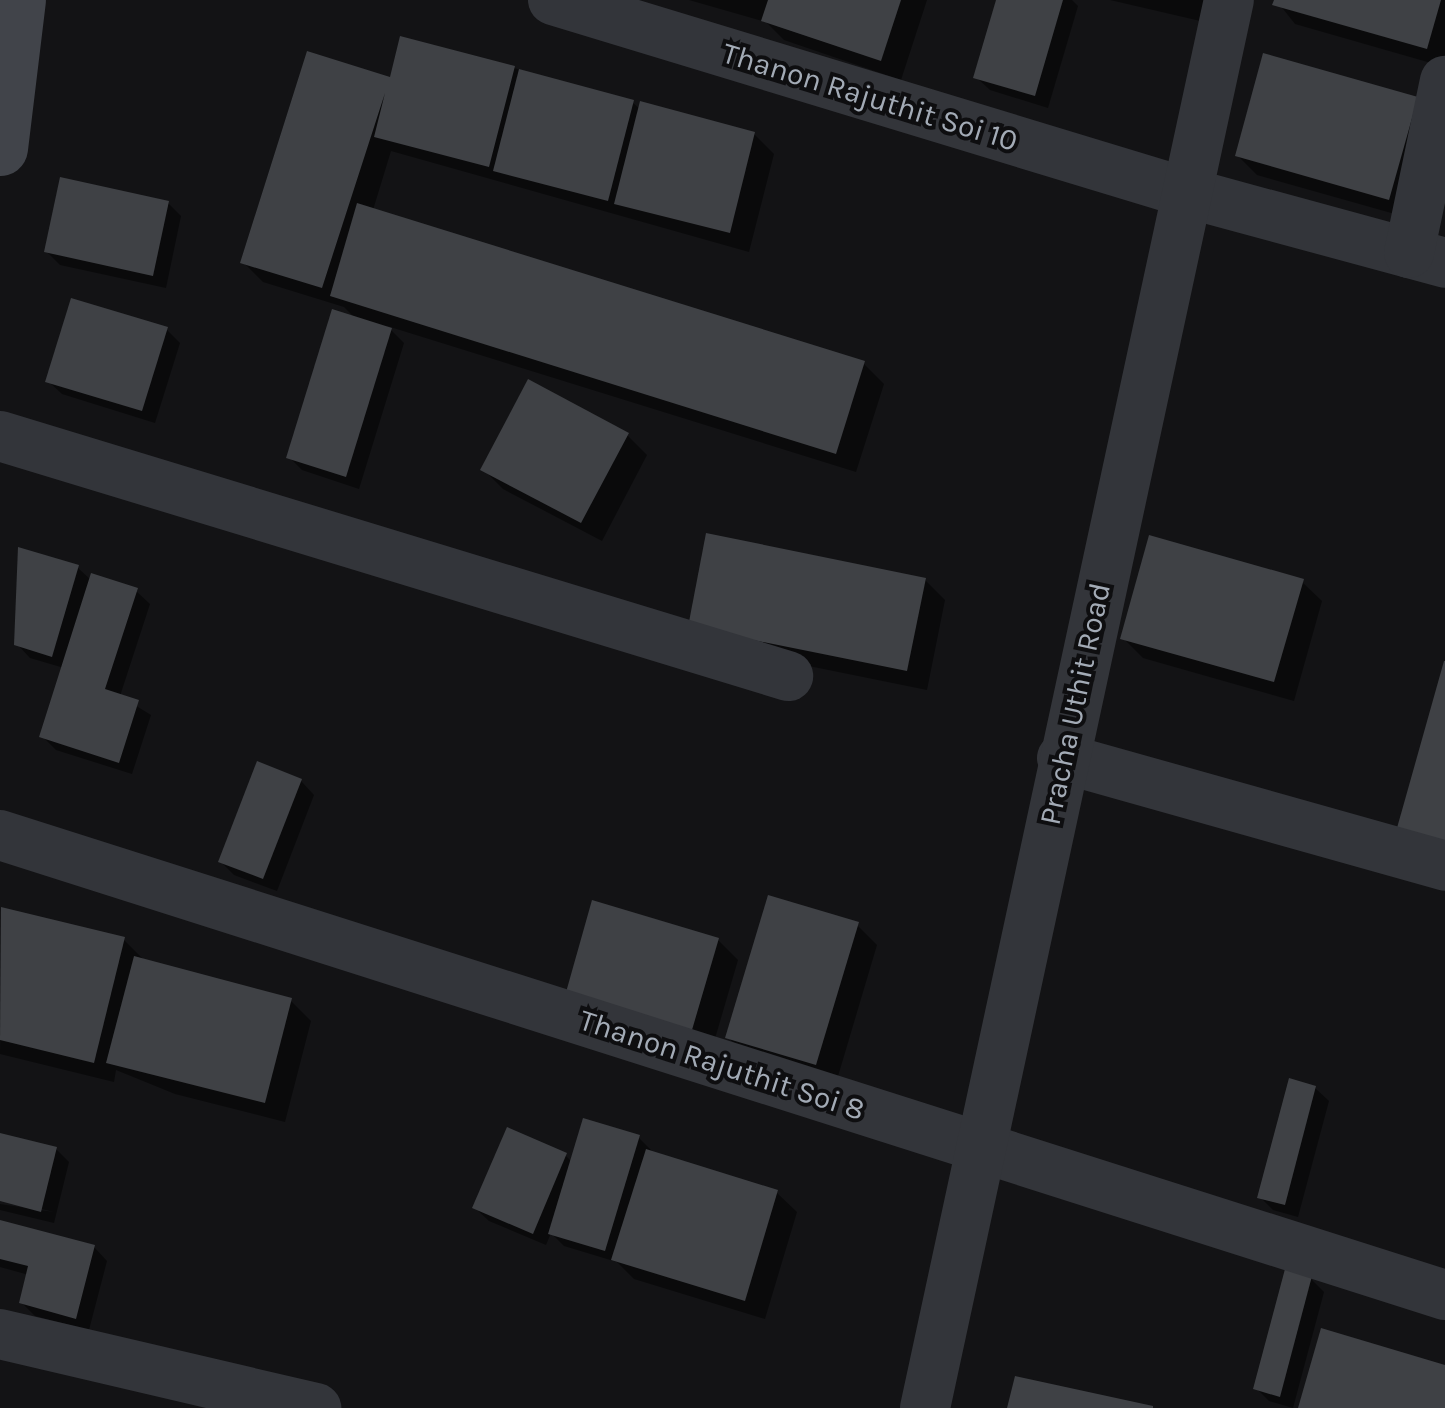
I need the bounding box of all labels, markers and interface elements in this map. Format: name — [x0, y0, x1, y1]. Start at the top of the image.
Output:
street label: Thanon Rajuthit Soi 10 — [718, 35, 1022, 159]
street label: Pracha Uthit Road — [1032, 580, 1118, 828]
street label: Thanon Rajuthit Soi 8 — [575, 1002, 869, 1128]

